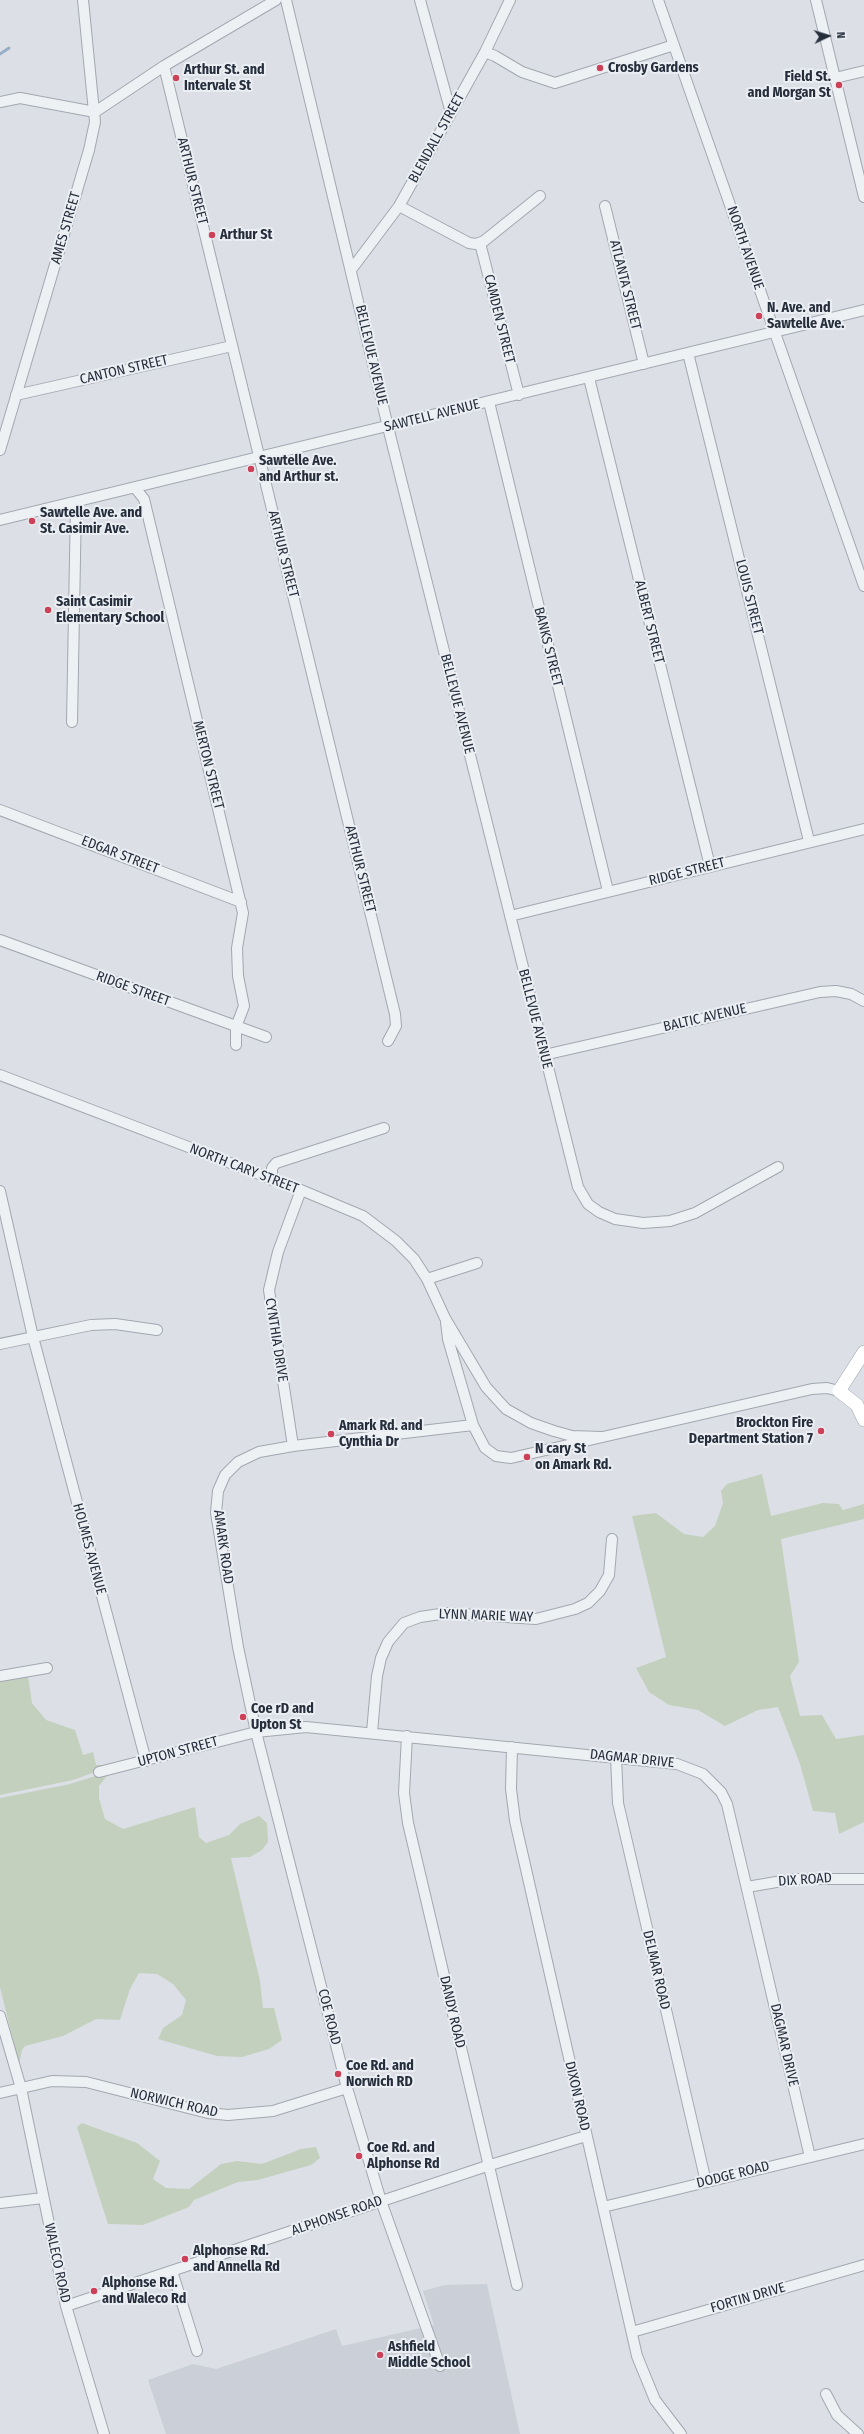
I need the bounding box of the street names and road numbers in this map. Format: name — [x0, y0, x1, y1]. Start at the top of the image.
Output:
street label: BLENDALL STREET — [405, 90, 469, 186]
street label: ARTHUR STREET — [173, 136, 211, 226]
street label: AMES STREET — [48, 190, 84, 266]
street label: NORTH AVENUE — [723, 204, 767, 292]
street label: ATLANTA STREET — [606, 238, 644, 332]
street label: CAMDEN STREET — [480, 273, 518, 365]
street label: BELLEVUE AVENUE — [351, 303, 391, 407]
street label: CANTON STREET — [78, 352, 170, 388]
street label: SAWTELL AVENUE — [383, 396, 481, 436]
street label: ARTHUR STREET — [264, 509, 302, 599]
street label: LOUIS STREET — [732, 558, 766, 636]
street label: ALBERT STREET — [631, 579, 667, 665]
street label: BANKS STREET — [530, 606, 566, 688]
street label: BELLEVUE AVENUE — [436, 652, 478, 756]
street label: MERTON STREET — [189, 719, 227, 811]
street label: ARTHUR STREET — [341, 824, 379, 914]
street label: EDGAR STREET — [79, 833, 161, 877]
street label: RIDGE STREET — [647, 854, 727, 890]
street label: BELLEVUE AVENUE — [514, 967, 556, 1071]
street label: RIDGE STREET — [94, 968, 172, 1010]
street label: BALTIC AVENUE — [662, 1000, 748, 1036]
street label: NORTH CARY STREET — [187, 1141, 301, 1197]
street label: CYNTHIA DRIVE — [261, 1297, 291, 1383]
street label: HOLMES AVENUE — [69, 1501, 109, 1597]
street label: AMARK ROAD — [209, 1509, 237, 1585]
street label: LYNN MARIE WAY — [438, 1606, 534, 1626]
street label: UPTON STREET — [136, 1733, 220, 1771]
street label: DAGMAR DRIVE — [589, 1746, 675, 1772]
street label: DIX ROAD — [778, 1870, 832, 1890]
street label: DELMAR ROAD — [639, 1929, 673, 2011]
street label: DANDY ROAD — [436, 1974, 468, 2050]
street label: COE ROAD — [314, 1987, 344, 2047]
street label: DAGMAR DRIVE — [766, 2002, 802, 2088]
street label: DIXON ROAD — [561, 2060, 593, 2132]
street label: NORWICH ROAD — [128, 2085, 220, 2121]
street label: DODGE ROAD — [695, 2158, 771, 2192]
street label: ALPHONSE ROAD — [289, 2193, 385, 2239]
street label: WALECO ROAD — [40, 2222, 74, 2304]
street label: FORTIN DRIVE — [709, 2279, 787, 2317]

